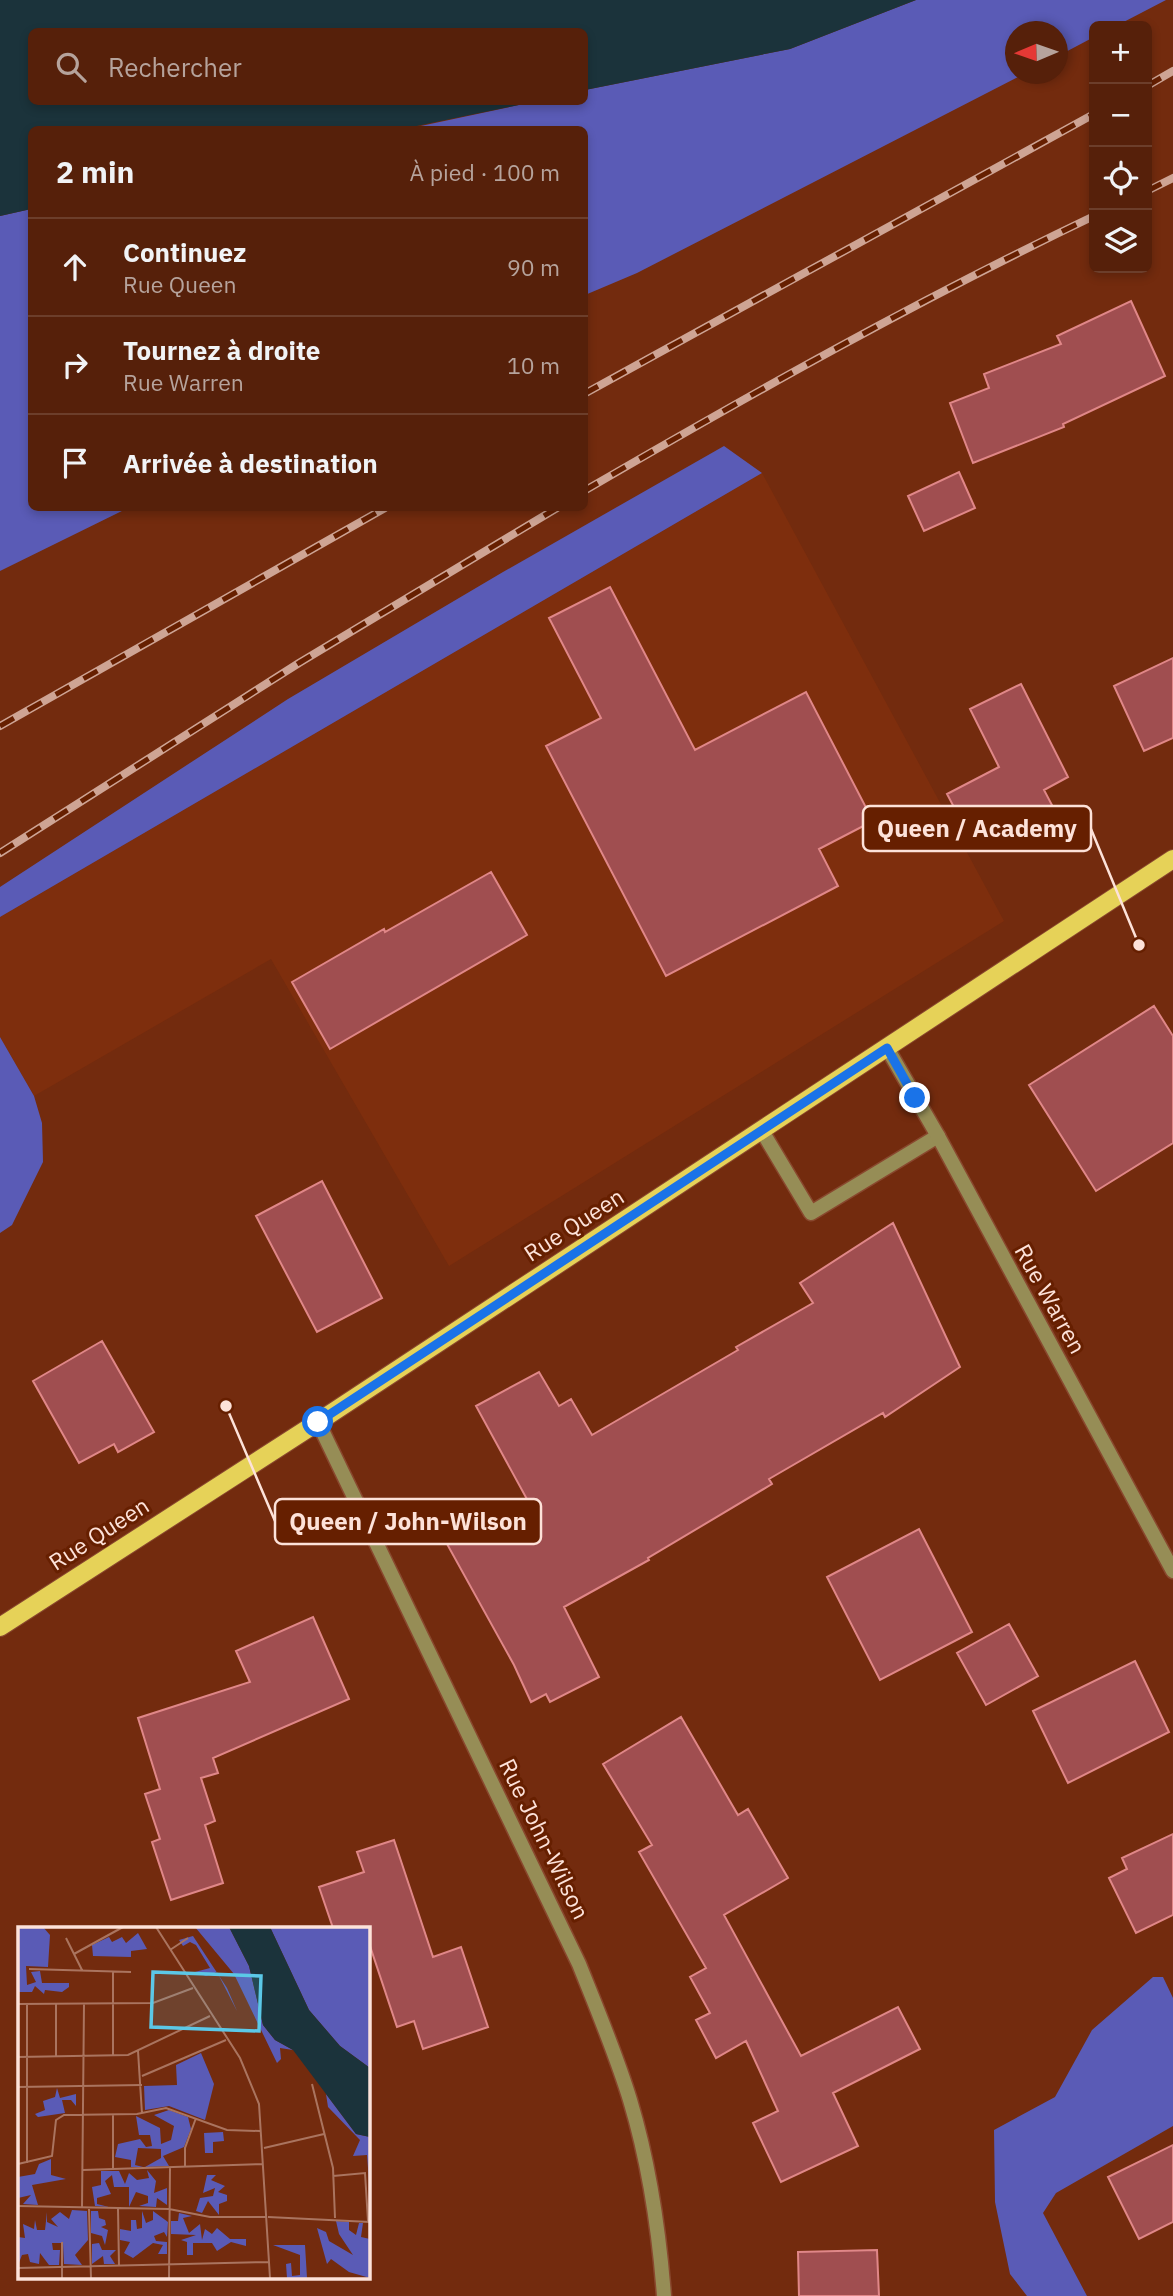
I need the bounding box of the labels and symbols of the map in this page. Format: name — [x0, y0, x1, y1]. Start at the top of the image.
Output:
north arrow — [1005, 21, 1068, 84]
callout: Queen / Academy — [863, 806, 1091, 851]
text: Queen / Academy — [877, 812, 1077, 844]
route end — [899, 1082, 930, 1113]
street label: Rue Queen — [518, 1181, 629, 1268]
street label: Rue Warren — [1008, 1238, 1093, 1359]
route start — [302, 1406, 333, 1437]
street label: Rue Queen — [43, 1490, 154, 1577]
callout: Queen / John-Wilson — [275, 1499, 541, 1544]
text: Queen / John-Wilson — [289, 1505, 527, 1537]
street label: Rue John-Wilson — [493, 1753, 597, 1924]
inset map — [18, 1927, 369, 2278]

